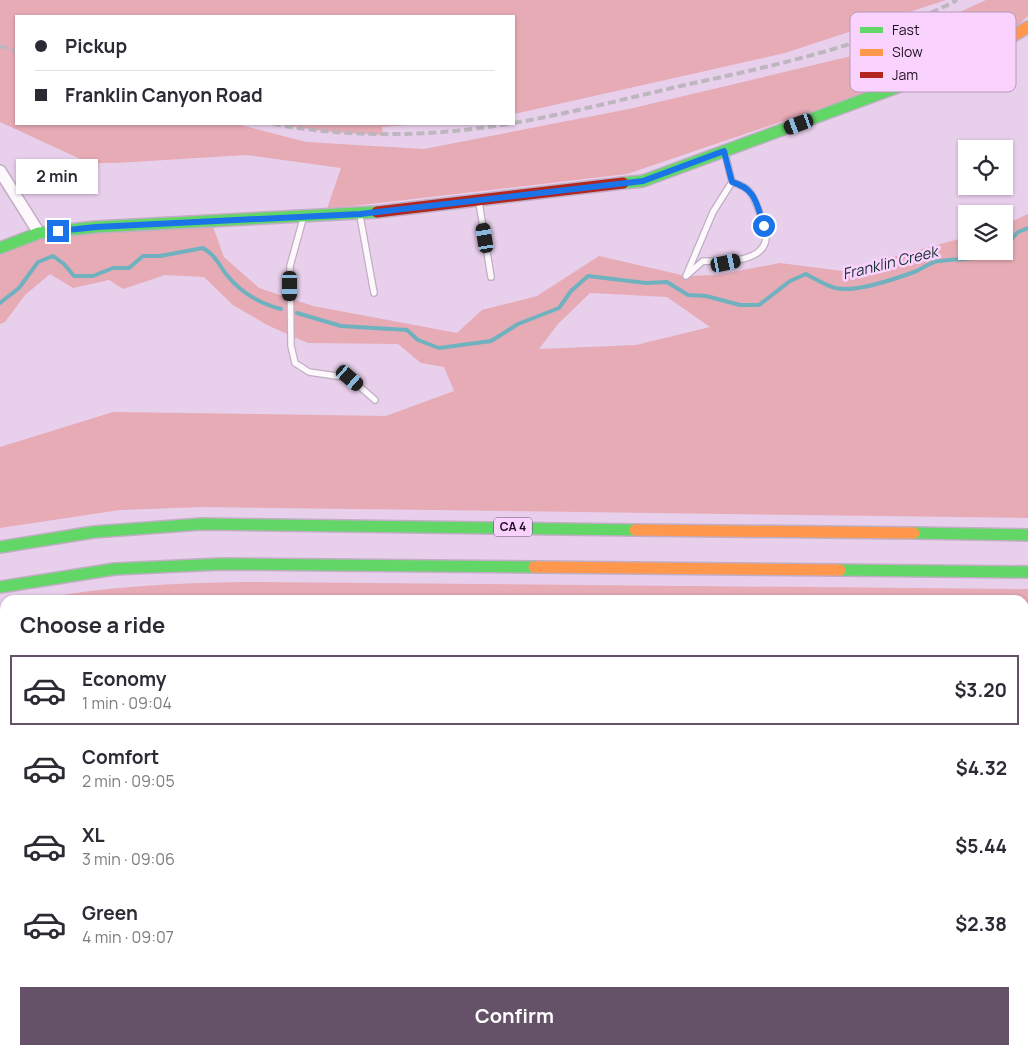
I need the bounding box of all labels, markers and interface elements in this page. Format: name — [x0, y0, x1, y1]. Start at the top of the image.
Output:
legend — [850, 12, 1016, 92]
text: Fast — [892, 20, 920, 39]
text: Pickup — [65, 33, 127, 59]
text: Slow — [892, 42, 923, 61]
text: Jam — [892, 65, 918, 84]
text: Franklin Canyon Road — [65, 82, 263, 108]
car — [782, 112, 815, 136]
map controls — [958, 140, 1013, 260]
button: locate — [958, 140, 1013, 195]
callout: 2 min — [17, 158, 99, 194]
text: 2 min — [36, 165, 78, 187]
button: layers — [958, 205, 1013, 260]
route start — [753, 215, 775, 237]
route end — [47, 220, 69, 242]
car — [475, 222, 494, 254]
water label: Franklin Creek — [840, 240, 942, 284]
car — [709, 253, 742, 273]
car — [282, 271, 297, 301]
car — [333, 362, 366, 394]
road number: CA 4 — [494, 518, 532, 536]
text: Choose a ride — [20, 610, 165, 640]
text: Economy — [82, 666, 166, 692]
icon: car — [22, 668, 67, 713]
text: $3.20 — [954, 677, 1007, 703]
text: 1 min · 09:04 — [82, 692, 172, 714]
text: Comfort — [82, 744, 159, 770]
icon: car — [22, 746, 67, 791]
text: $4.32 — [956, 755, 1007, 781]
text: 2 min · 09:05 — [82, 770, 175, 792]
text: XL — [82, 822, 105, 848]
icon: car — [22, 824, 67, 869]
text: $5.44 — [955, 833, 1007, 859]
text: 3 min · 09:06 — [82, 848, 175, 870]
text: Green — [82, 900, 138, 926]
icon: car — [22, 902, 67, 947]
text: $2.38 — [955, 911, 1007, 937]
text: 4 min · 09:07 — [82, 926, 174, 948]
button: Confirm — [20, 987, 1009, 1045]

